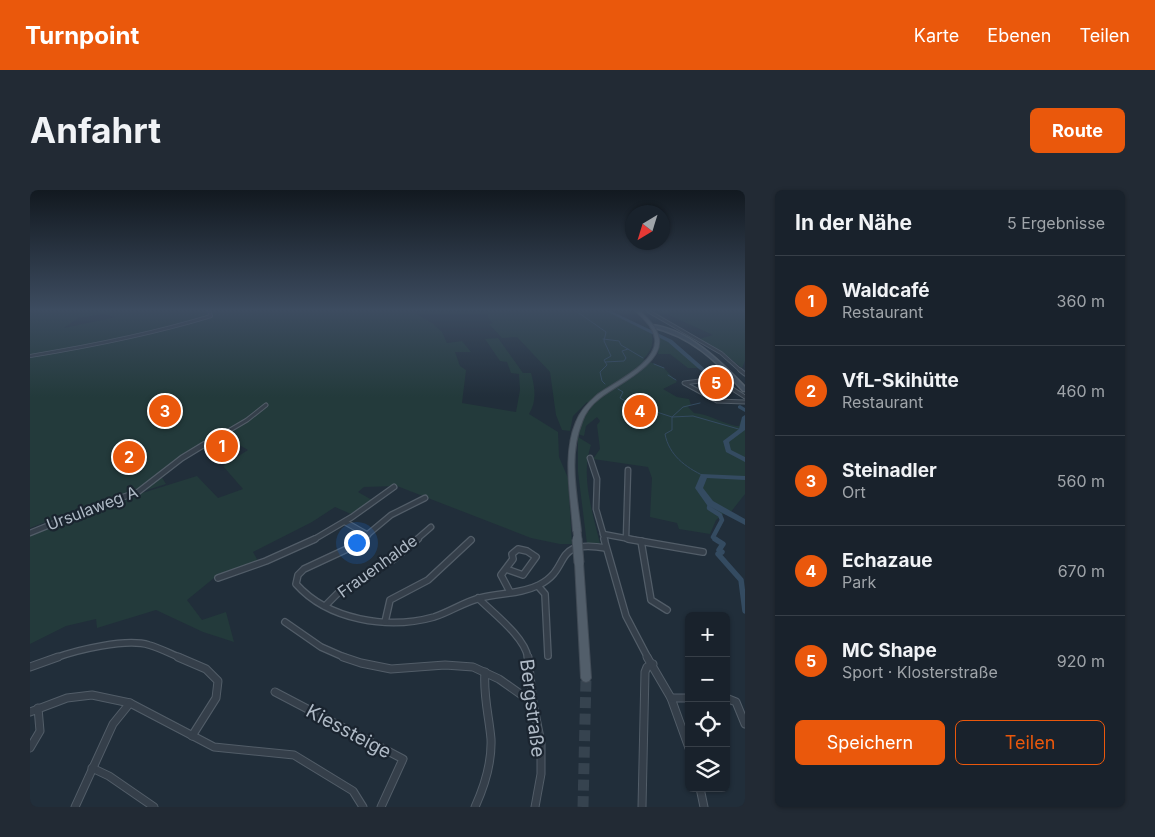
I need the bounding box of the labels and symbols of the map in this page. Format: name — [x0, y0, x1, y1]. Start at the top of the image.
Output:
north arrow — [625, 205, 670, 250]
pin: 5 — [700, 364, 732, 402]
pin: 3 — [149, 392, 181, 430]
pin: 4 — [624, 392, 656, 430]
pin: 1 — [206, 427, 238, 465]
pin: 2 — [113, 438, 145, 476]
street label: Ursulaweg A — [44, 481, 140, 535]
street label: Frauenhalde — [333, 530, 421, 602]
your location — [344, 530, 370, 556]
street label: Bergstraße — [515, 658, 550, 759]
street label: Kiessteige — [302, 699, 395, 763]

